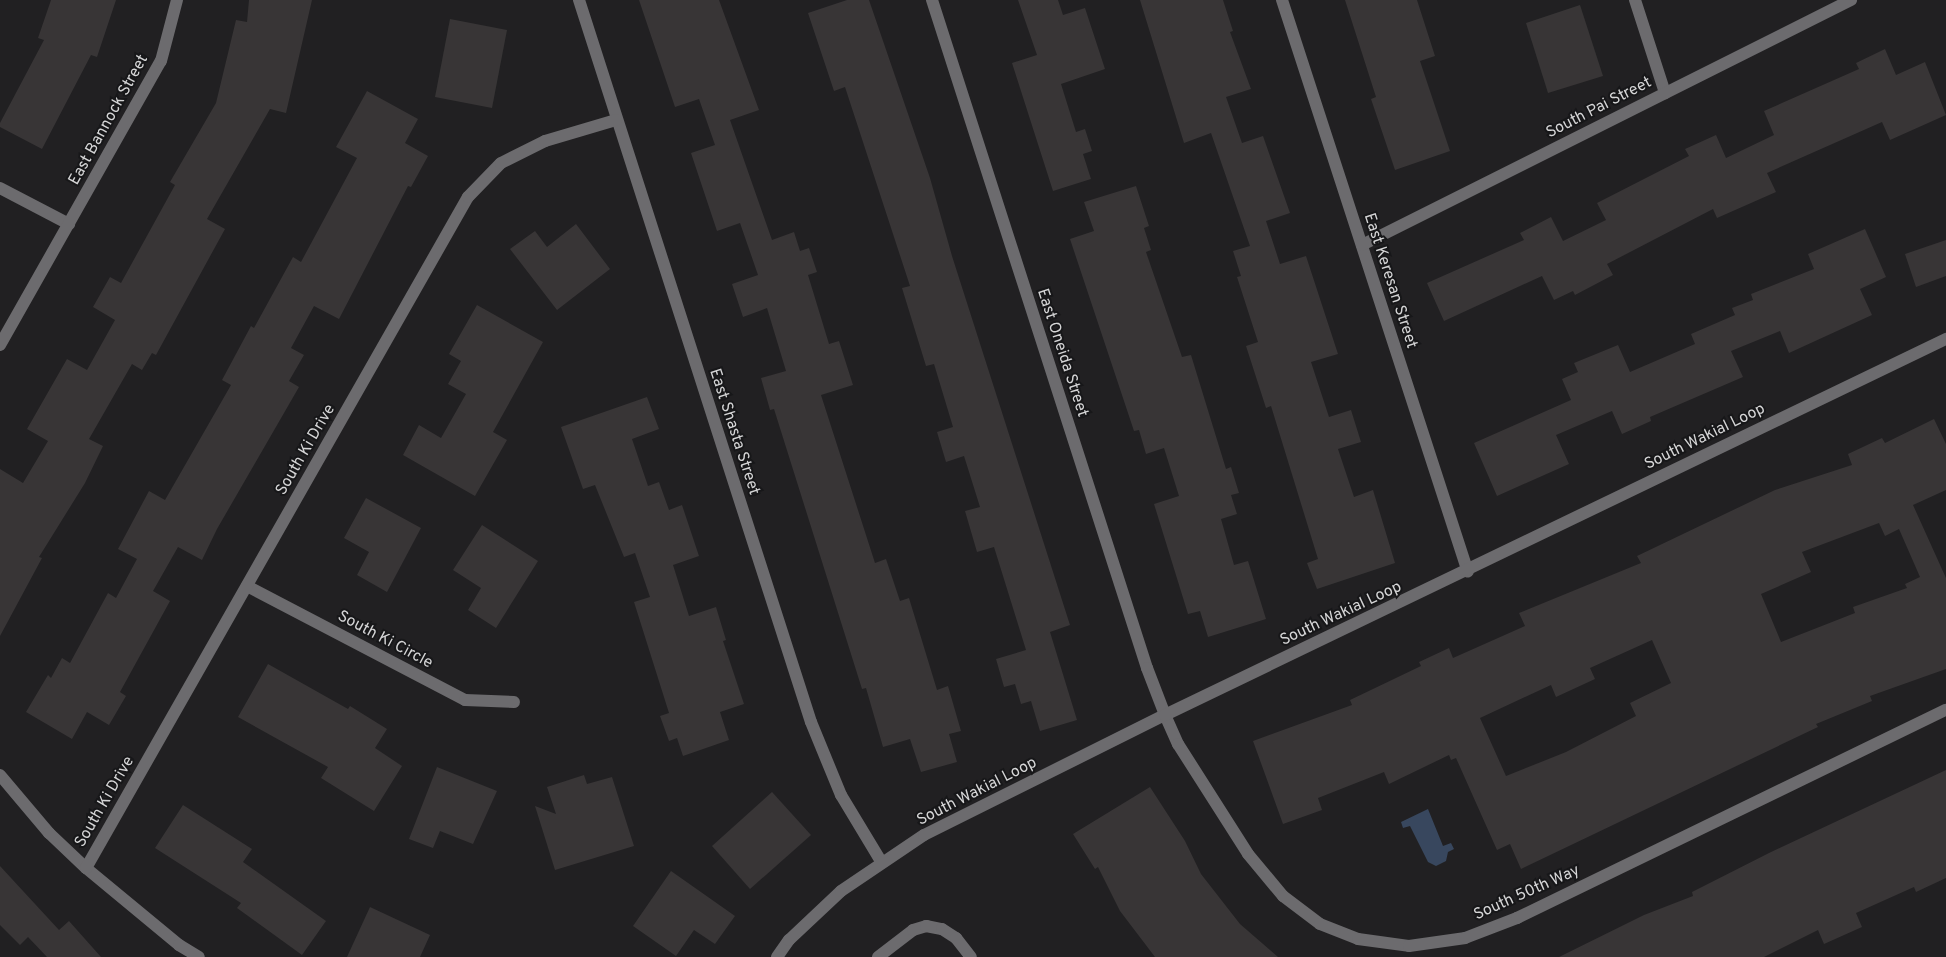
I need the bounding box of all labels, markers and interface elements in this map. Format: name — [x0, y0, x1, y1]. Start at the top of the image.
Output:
street label: East Bannock Street — [65, 51, 153, 189]
street label: South Pai Street — [1543, 73, 1655, 143]
street label: East Keresan Street — [1359, 211, 1421, 351]
street label: East Oneida Street — [1032, 286, 1092, 420]
street label: East Shasta Street — [705, 366, 763, 498]
street label: South Wakial Loop — [1641, 399, 1769, 475]
street label: South Ki Drive — [272, 401, 340, 499]
street label: South Wakial Loop — [1277, 577, 1405, 651]
street label: South Ki Circle — [334, 607, 436, 673]
street label: South Ki Drive — [71, 753, 139, 851]
street label: South Wakial Loop — [914, 753, 1040, 831]
street label: South 50th Way — [1471, 861, 1583, 925]

